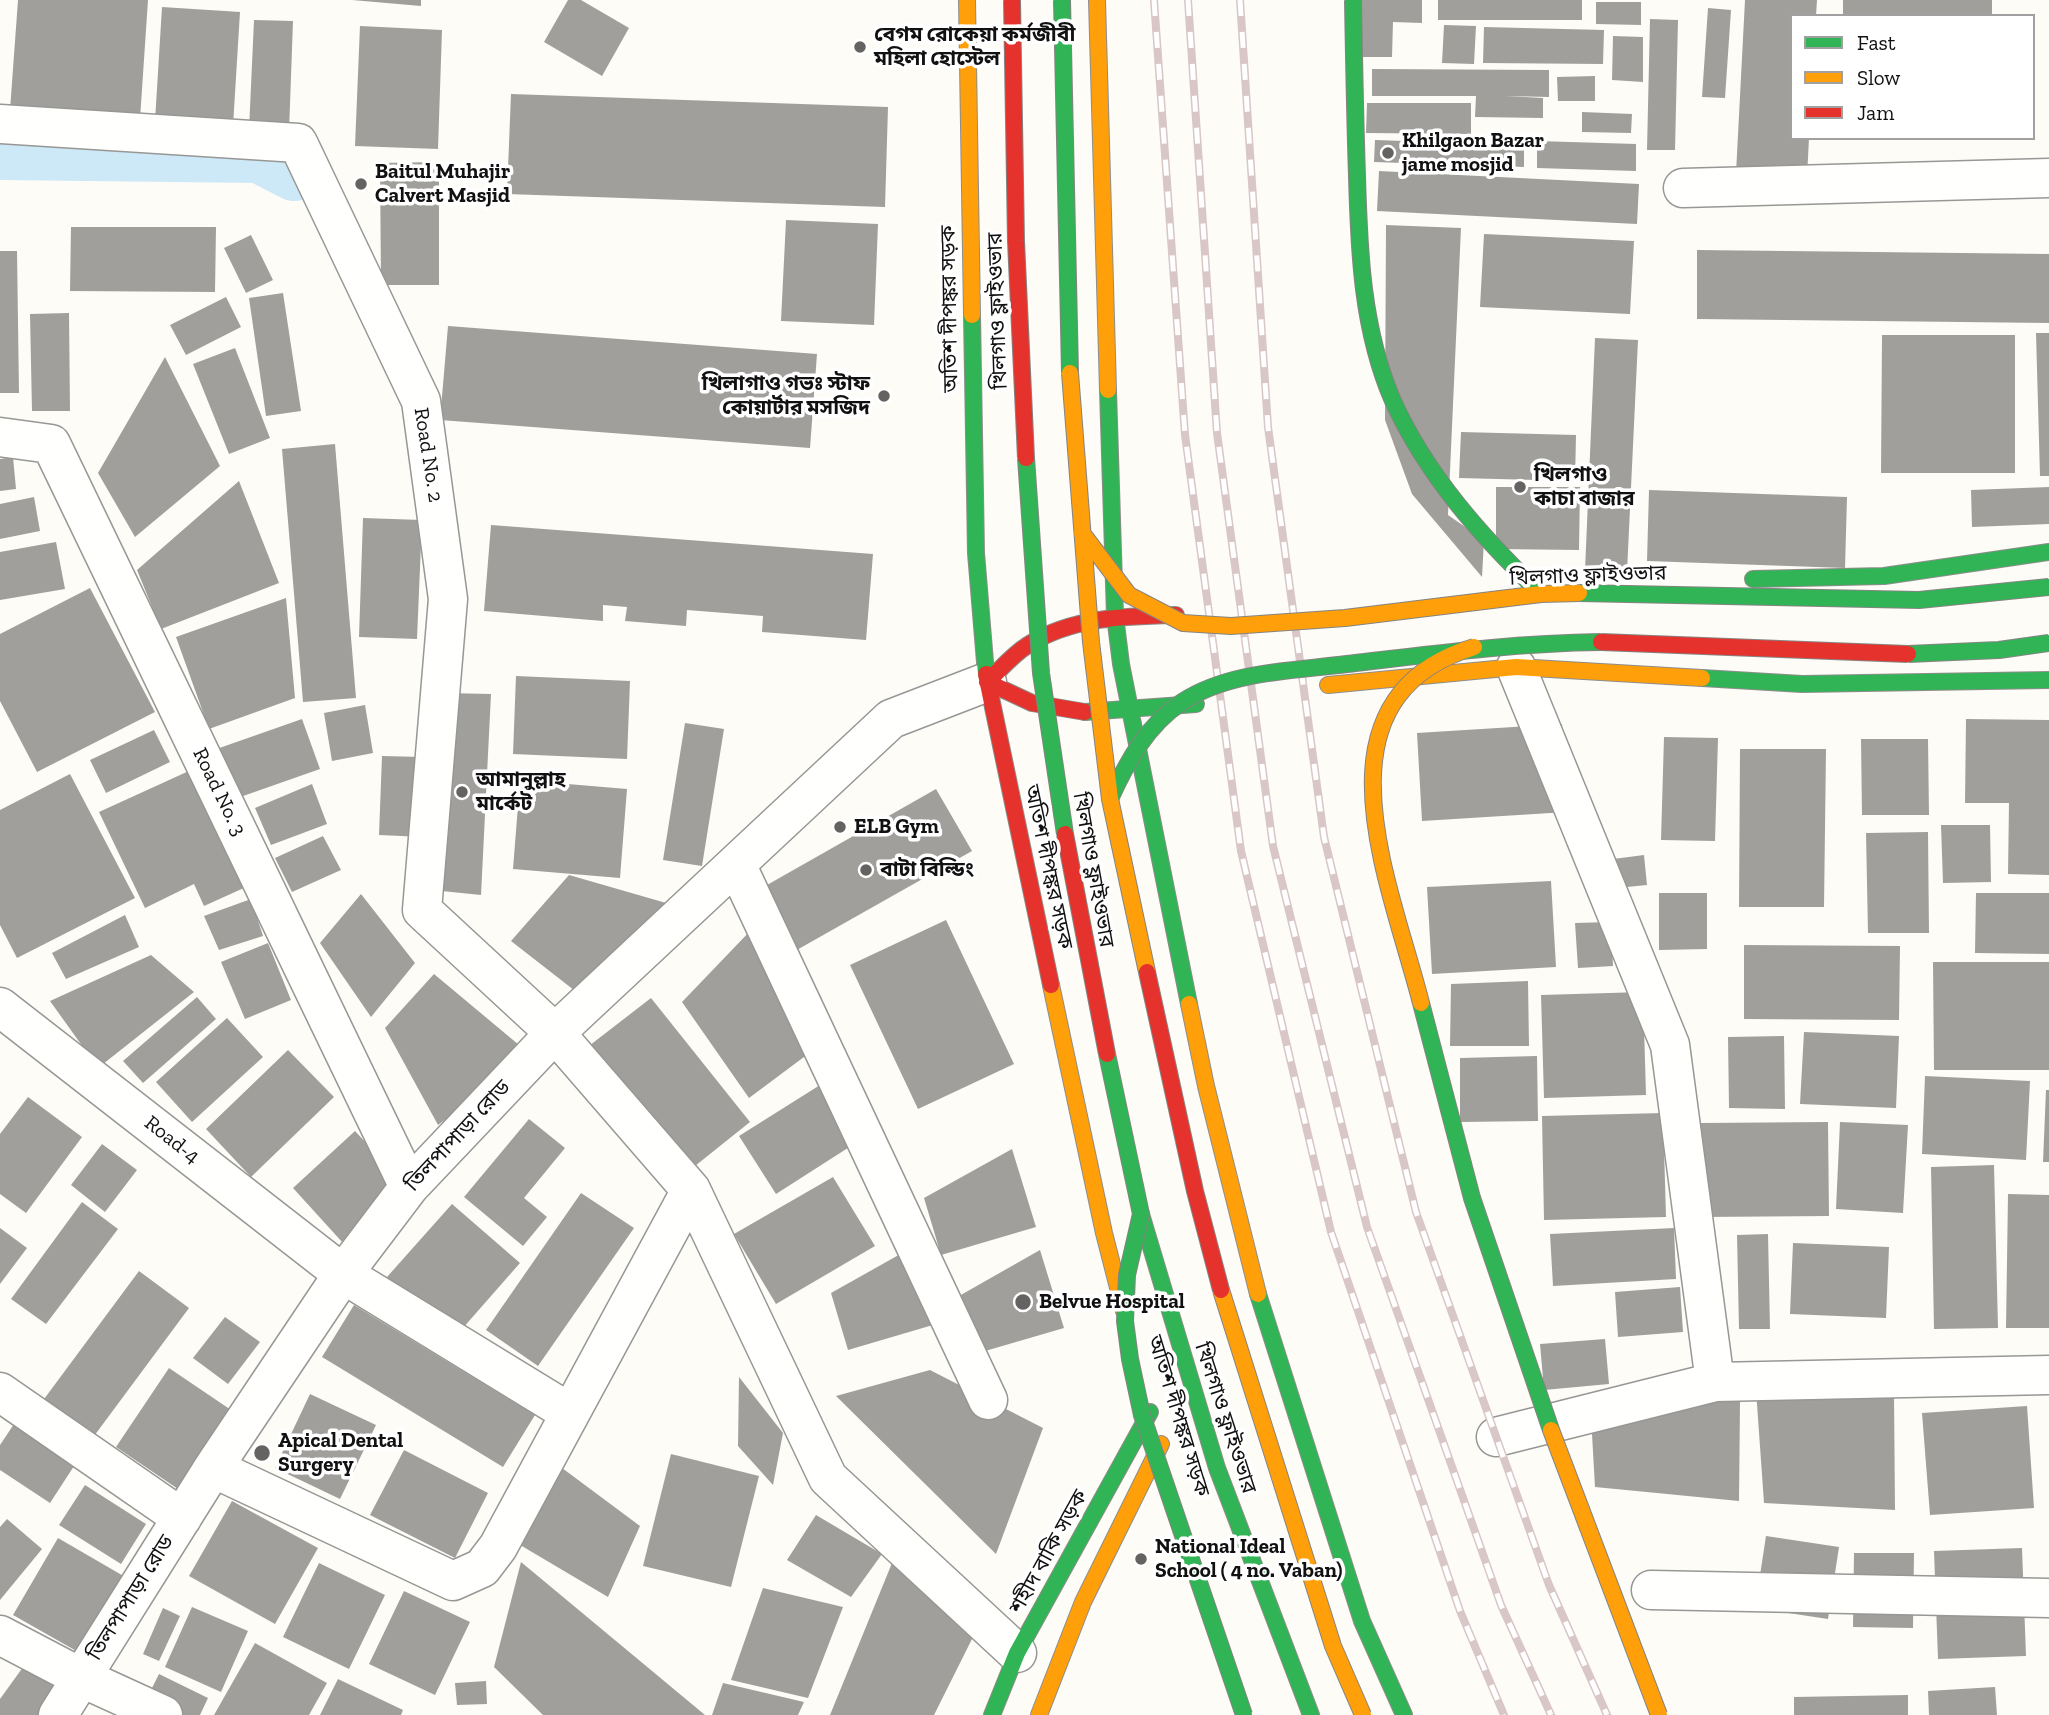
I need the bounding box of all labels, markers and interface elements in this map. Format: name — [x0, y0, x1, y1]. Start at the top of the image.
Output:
legend — [1790, 14, 2035, 140]
place label: বেগম রোকেয়া কর্মজীবী মহিলা হোস্টেল — [874, 22, 1075, 72]
text: Fast — [1857, 30, 1896, 55]
marker: বেগম রোকেয়া কর্মজীবী মহিলা হোস্টেল — [852, 39, 868, 55]
text: Slow — [1857, 65, 1900, 90]
text: Jam — [1857, 100, 1894, 125]
place label: Khilgaon Bazar jame mosjid — [1402, 128, 1544, 178]
marker: Khilgaon Bazar jame mosjid — [1380, 145, 1396, 161]
place label: Baitul Muhajir Calvert Masjid — [375, 159, 510, 209]
marker: Baitul Muhajir Calvert Masjid — [353, 176, 369, 192]
street label: অতিশ দীপঙ্কর সড়ক — [936, 225, 964, 393]
street label: খিলগাও ফ্লাইওভার — [983, 232, 1013, 390]
place label: খিলাগাও গভঃ স্টাফ কোয়ার্টার মসজিদ — [702, 371, 870, 421]
marker: খিলাগাও গভঃ স্টাফ কোয়ার্টার মসজিদ — [876, 388, 892, 404]
street label: Road No. 2 — [408, 406, 448, 504]
place label: খিলগাও কাচা বাজার — [1534, 462, 1635, 512]
marker: খিলগাও কাচা বাজার — [1512, 479, 1528, 495]
street label: খিলগাও ফ্লাইওভার — [1509, 561, 1667, 591]
street label: Road No. 3 — [187, 744, 251, 840]
place label: আমানুল্লাহ মার্কেট — [476, 767, 566, 817]
street label: অতিশ দীপঙ্কর সড়ক — [1018, 783, 1078, 951]
marker: আমানুল্লাহ মার্কেট — [454, 784, 470, 800]
street label: খিলগাও ফ্লাইওভার — [1067, 790, 1119, 950]
place label: ELB Gym — [854, 814, 939, 840]
marker: ELB Gym — [832, 819, 848, 835]
place label: বাটা বিল্ডিং — [880, 857, 974, 883]
marker: বাটা বিল্ডিং — [858, 862, 874, 878]
street label: তিলপাপাড়া রোড — [400, 1075, 516, 1197]
street label: Road-4 — [139, 1111, 205, 1169]
place label: Belvue Hospital — [1039, 1289, 1185, 1315]
marker: Belvue Hospital — [1013, 1292, 1033, 1312]
street label: অতিশ দীপঙ্কর সড়ক — [1142, 1332, 1214, 1500]
street label: খিলগাও ফ্লাইওভার — [1189, 1339, 1261, 1497]
place label: Apical Dental Surgery — [278, 1428, 403, 1478]
marker: Apical Dental Surgery — [252, 1443, 272, 1463]
street label: শহীদ বাকি সড়ক — [1005, 1486, 1093, 1618]
street label: তিলপাপাড়া রোড — [82, 1531, 180, 1665]
place label: National Ideal School ( 4 no. Vaban) — [1155, 1534, 1342, 1584]
marker: National Ideal School ( 4 no. Vaban) — [1133, 1551, 1149, 1567]

